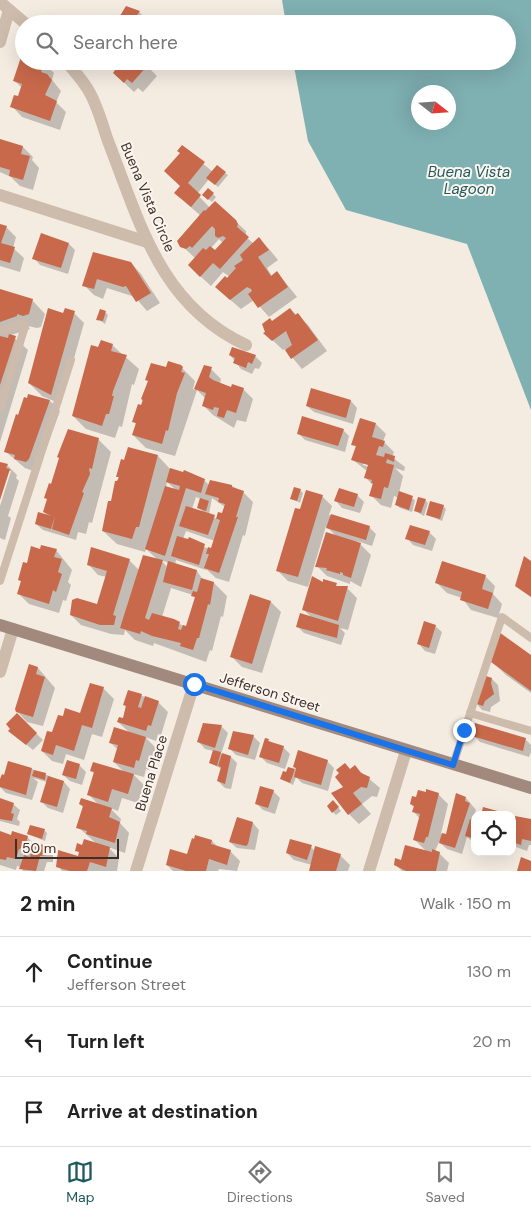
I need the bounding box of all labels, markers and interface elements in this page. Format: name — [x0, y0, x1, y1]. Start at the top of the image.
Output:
search box — [15, 15, 516, 70]
icon: search — [33, 29, 61, 57]
text: Search here — [73, 30, 178, 55]
north arrow — [411, 85, 456, 130]
street label: Buena Vista Circle — [117, 139, 179, 255]
water label: Buena Vista Lagoon — [428, 162, 510, 199]
street label: Jefferson Street — [218, 668, 322, 716]
route start — [183, 673, 206, 696]
route end — [453, 719, 476, 742]
street label: Buena Place — [131, 733, 171, 813]
map controls — [471, 811, 516, 856]
button: locate — [471, 811, 516, 856]
scale bar — [15, 836, 119, 859]
text: 50 m — [22, 839, 56, 857]
text: 2 min — [20, 890, 76, 918]
text: Walk · 150 m — [420, 893, 511, 914]
text: Continue — [67, 949, 153, 974]
icon: ahead — [20, 958, 48, 986]
text: 130 m — [467, 961, 511, 982]
text: Jefferson Street — [67, 974, 186, 995]
icon: left — [20, 1028, 48, 1056]
text: Turn left — [67, 1029, 145, 1054]
text: 20 m — [472, 1031, 511, 1052]
icon: arrive — [20, 1098, 48, 1126]
text: Arrive at destination — [67, 1099, 258, 1124]
tab: Map — [66, 1158, 94, 1206]
tab: Directions — [227, 1158, 293, 1206]
tab: Saved — [425, 1158, 465, 1206]

